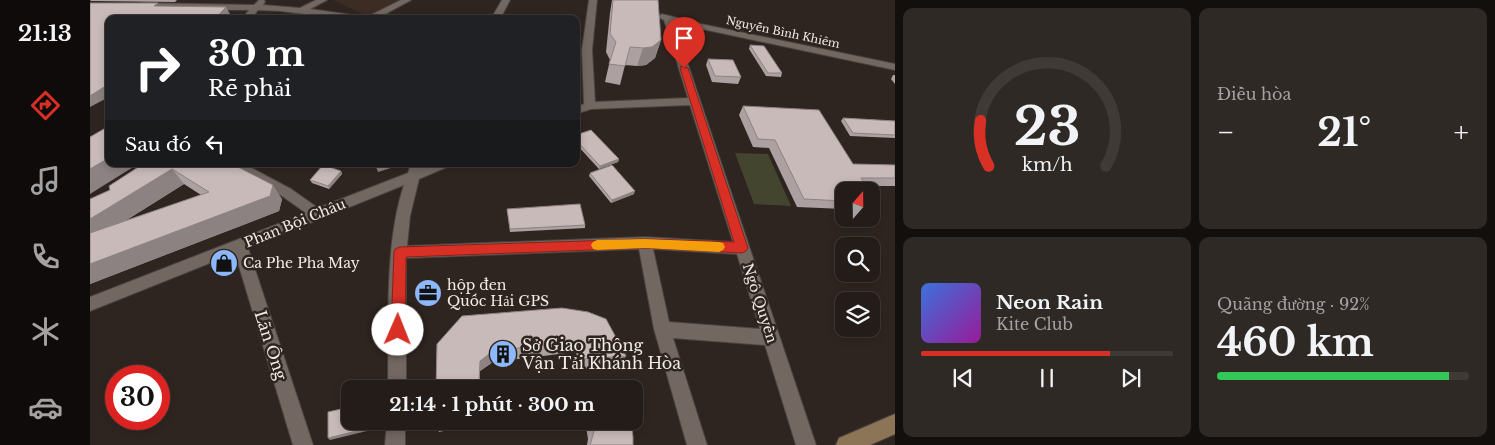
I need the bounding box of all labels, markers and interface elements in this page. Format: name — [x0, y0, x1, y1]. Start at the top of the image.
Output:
street label: Nguyễn Bình Khiêm — [725, 13, 841, 51]
pin — [663, 17, 705, 68]
text: 21:13 — [18, 20, 72, 47]
icon: arrive — [670, 24, 698, 52]
text: 30 m — [208, 32, 305, 75]
icon: right — [125, 35, 190, 100]
text: Rẽ phải — [208, 75, 291, 102]
text: Điều hòa — [1217, 84, 1291, 104]
icon: directions — [28, 88, 63, 123]
text: 23 — [1014, 95, 1080, 159]
text: 21° — [1317, 109, 1371, 156]
text: − — [1217, 115, 1235, 150]
text: + — [1454, 115, 1469, 150]
icon: left — [201, 130, 229, 158]
text: Sau đó — [125, 133, 191, 156]
text: km/h — [1022, 154, 1072, 176]
icon: music — [28, 163, 63, 198]
north arrow — [835, 182, 880, 228]
map controls — [835, 182, 880, 337]
street label: Phan Bội Châu — [242, 194, 349, 251]
button: search — [835, 237, 880, 282]
icon: phone — [28, 239, 63, 274]
shop icon: Ca Phe Pha May — [209, 248, 239, 278]
place label: Ca Phe Pha May — [243, 254, 360, 272]
street label: Ngô Quyền — [739, 261, 781, 345]
place label: hộp đen Quốc Hải GPS — [447, 276, 549, 310]
office icon: hộp đen Quốc Hải GPS — [413, 278, 443, 308]
text: Neon Rain — [996, 291, 1103, 314]
button: layers — [835, 292, 880, 337]
text: Quãng đường · 92% — [1217, 294, 1370, 314]
position arrow — [371, 303, 423, 355]
street label: Lãn Ông — [250, 308, 292, 383]
icon: climate — [28, 314, 63, 349]
text: Kite Club — [996, 314, 1073, 334]
text: 460 km — [1217, 319, 1374, 366]
place label: Sở Giao Thông Vận Tải Khánh Hòa — [521, 335, 681, 373]
building icon: Sở Giao Thông Vận Tải Khánh Hòa — [488, 339, 518, 369]
icon: previous — [949, 364, 977, 392]
icon: pause — [1033, 364, 1061, 392]
icon: next — [1117, 364, 1145, 392]
speed limit sign: 30 — [105, 365, 170, 430]
icon: car — [28, 390, 63, 425]
text: 21:14 · 1 phút · 300 m — [389, 393, 595, 416]

